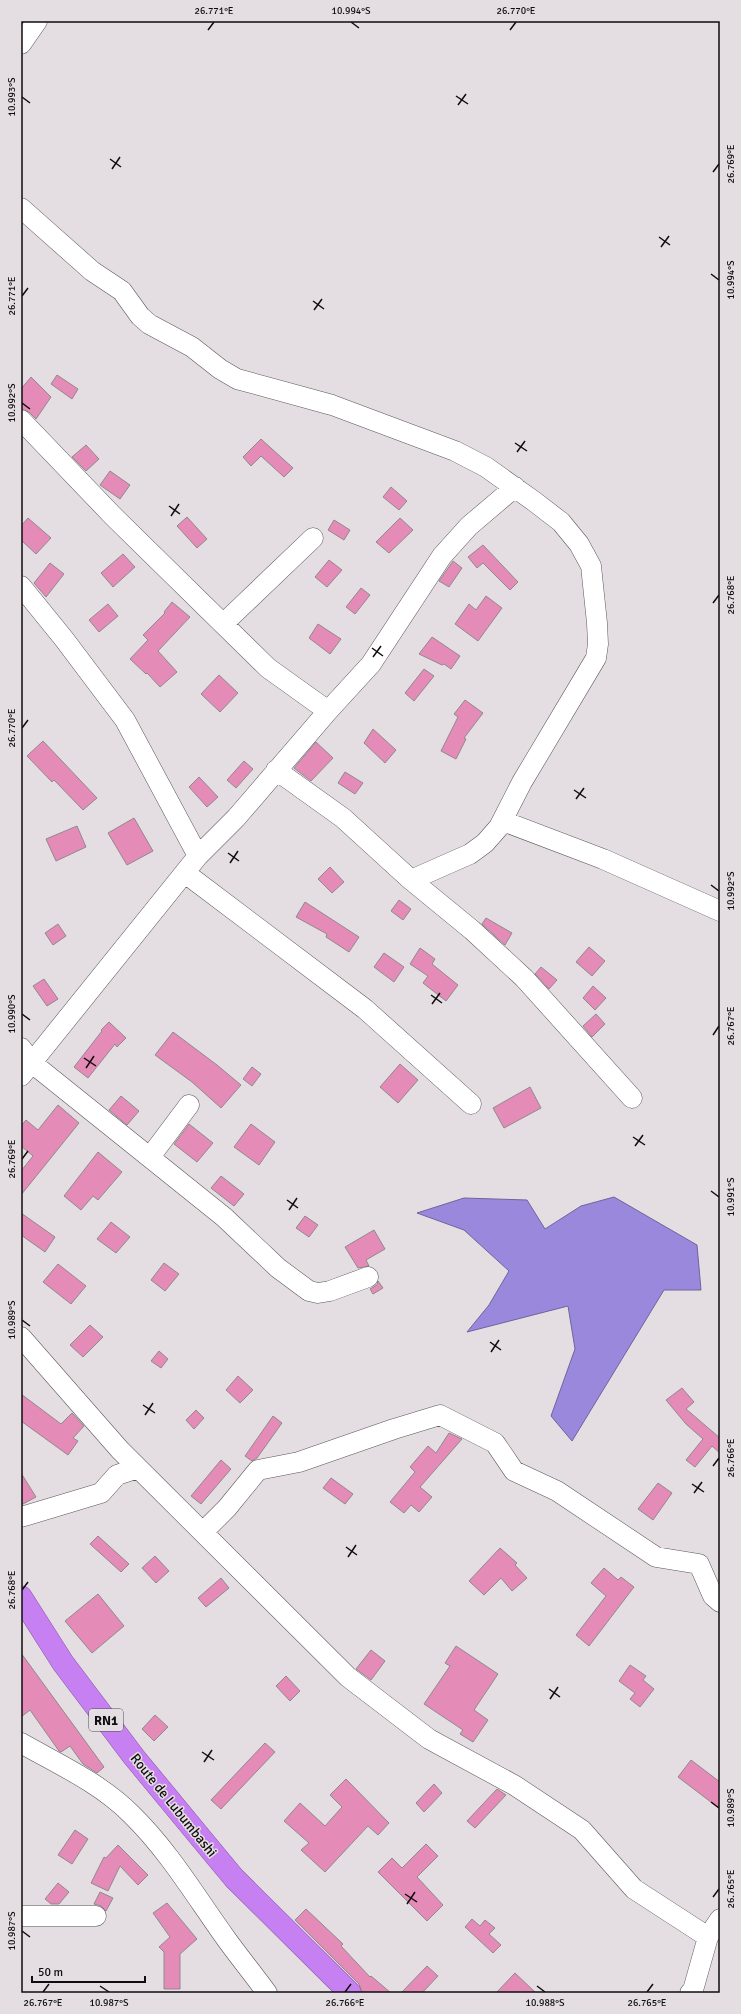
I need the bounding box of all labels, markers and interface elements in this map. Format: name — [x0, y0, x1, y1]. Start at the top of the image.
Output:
text: 26.771°E — [195, 5, 234, 17]
text: 10.994°S — [332, 5, 371, 17]
text: 26.770°E — [497, 5, 536, 17]
text: 10.993°S — [6, 77, 18, 116]
text: 26.769°E — [725, 144, 737, 184]
text: 10.994°S — [725, 260, 737, 299]
text: 26.771°E — [6, 276, 18, 316]
text: 10.992°S — [6, 383, 18, 422]
text: 26.768°E — [725, 575, 737, 615]
text: 26.770°E — [6, 708, 18, 748]
text: 10.992°S — [725, 871, 737, 910]
text: 10.990°S — [6, 994, 18, 1033]
text: 26.767°E — [725, 1006, 737, 1046]
text: 26.769°E — [6, 1139, 18, 1179]
text: 10.991°S — [725, 1177, 737, 1216]
text: 10.989°S — [6, 1300, 18, 1339]
text: 26.766°E — [725, 1438, 737, 1478]
text: 26.768°E — [6, 1570, 18, 1610]
road number: RN1 — [89, 1709, 123, 1731]
street label: Route de Lubumbashi — [127, 1750, 221, 1861]
text: 10.989°S — [725, 1788, 737, 1827]
text: 26.765°E — [725, 1869, 737, 1909]
text: 10.987°S — [6, 1911, 18, 1950]
scale bar — [32, 1958, 145, 1984]
text: 50 m — [38, 1965, 63, 1980]
text: 26.767°E — [24, 1997, 63, 2009]
text: 10.987°S — [90, 1997, 129, 2009]
text: 26.766°E — [326, 1997, 365, 2009]
text: 10.988°S — [526, 1997, 565, 2009]
text: 26.765°E — [628, 1997, 667, 2009]

